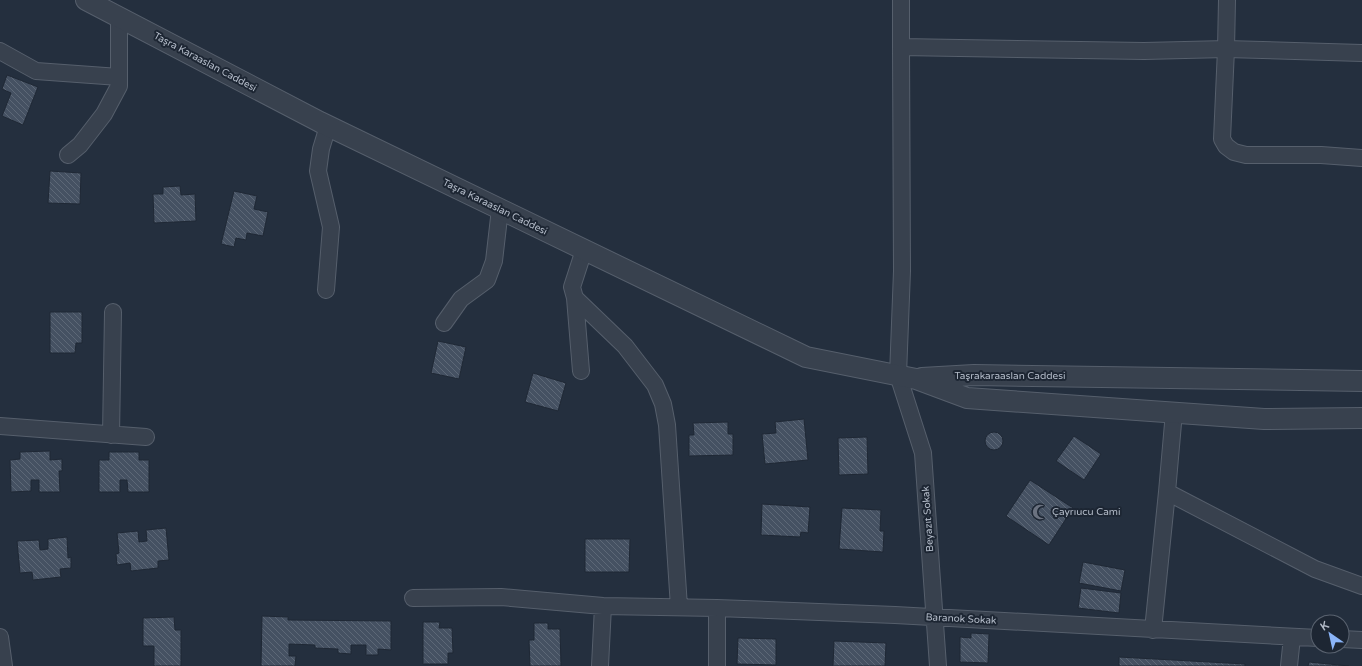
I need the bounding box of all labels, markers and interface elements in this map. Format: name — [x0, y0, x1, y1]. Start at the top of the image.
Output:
street label: Taşra Karaaslan Caddesi — [151, 30, 259, 94]
street label: Taşra Karaaslan Caddesi — [441, 176, 549, 238]
street label: Taşrakaraaslan Caddesi — [955, 370, 1065, 382]
street label: Beyazıt Sokak — [920, 485, 936, 552]
mosque icon: Çayrıucu Cami — [1031, 503, 1049, 521]
place label: Çayrıucu Cami — [1052, 506, 1121, 518]
street label: Baranok Sokak — [925, 611, 997, 627]
north arrow — [1310, 614, 1350, 654]
text: K — [1318, 618, 1332, 634]

